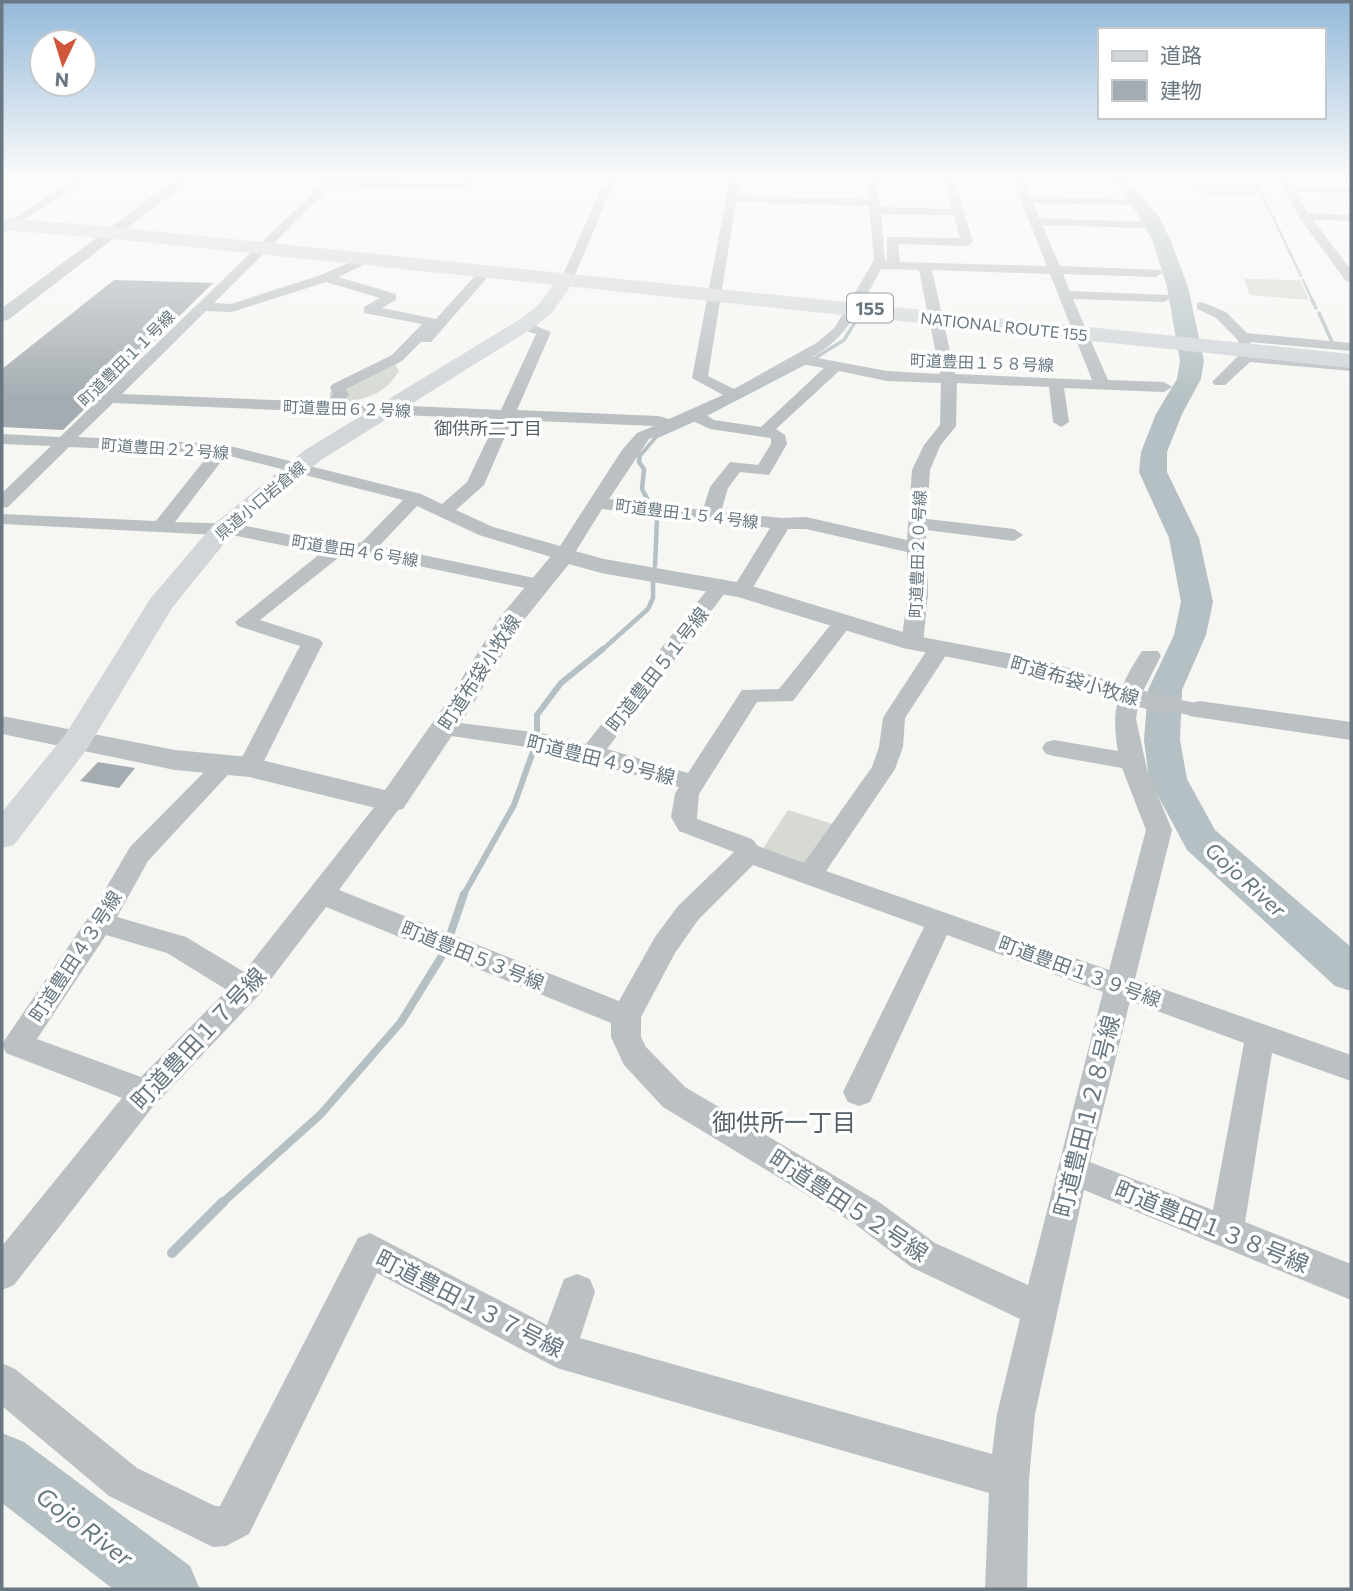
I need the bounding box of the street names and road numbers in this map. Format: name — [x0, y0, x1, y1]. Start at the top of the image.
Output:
road number: 155 — [847, 294, 893, 322]
street label: 町道豊田１１号線 — [74, 306, 178, 410]
street label: NATIONAL ROUTE 155 — [919, 308, 1089, 344]
street label: 町道豊田１５８号線 — [910, 350, 1054, 374]
street label: 町道豊田６２号線 — [283, 396, 411, 420]
street label: 町道豊田２２号線 — [100, 434, 230, 462]
street label: 県道小口岩倉線 — [211, 457, 309, 543]
street label: 町道豊田２０号線 — [905, 490, 929, 618]
street label: 町道豊田１５４号線 — [614, 495, 760, 531]
street label: 町道豊田４６号線 — [290, 531, 420, 569]
street label: 町道豊田５１号線 — [601, 602, 713, 736]
street label: 町道布袋小牧線 — [433, 610, 525, 734]
street label: 町道布袋小牧線 — [1008, 651, 1142, 709]
street label: 町道豊田４９号線 — [524, 729, 678, 789]
street label: 町道豊田４３号線 — [24, 886, 126, 1026]
street label: 町道豊田５３号線 — [398, 916, 548, 994]
street label: 町道豊田１３９号線 — [996, 931, 1164, 1011]
street label: 町道豊田１７号線 — [125, 961, 271, 1115]
street label: 町道豊田１２８号線 — [1047, 1012, 1125, 1220]
street label: 町道豊田５２号線 — [764, 1143, 934, 1267]
street label: 町道豊田１３８号線 — [1111, 1174, 1313, 1278]
street label: 町道豊田１３７号線 — [371, 1244, 569, 1362]

